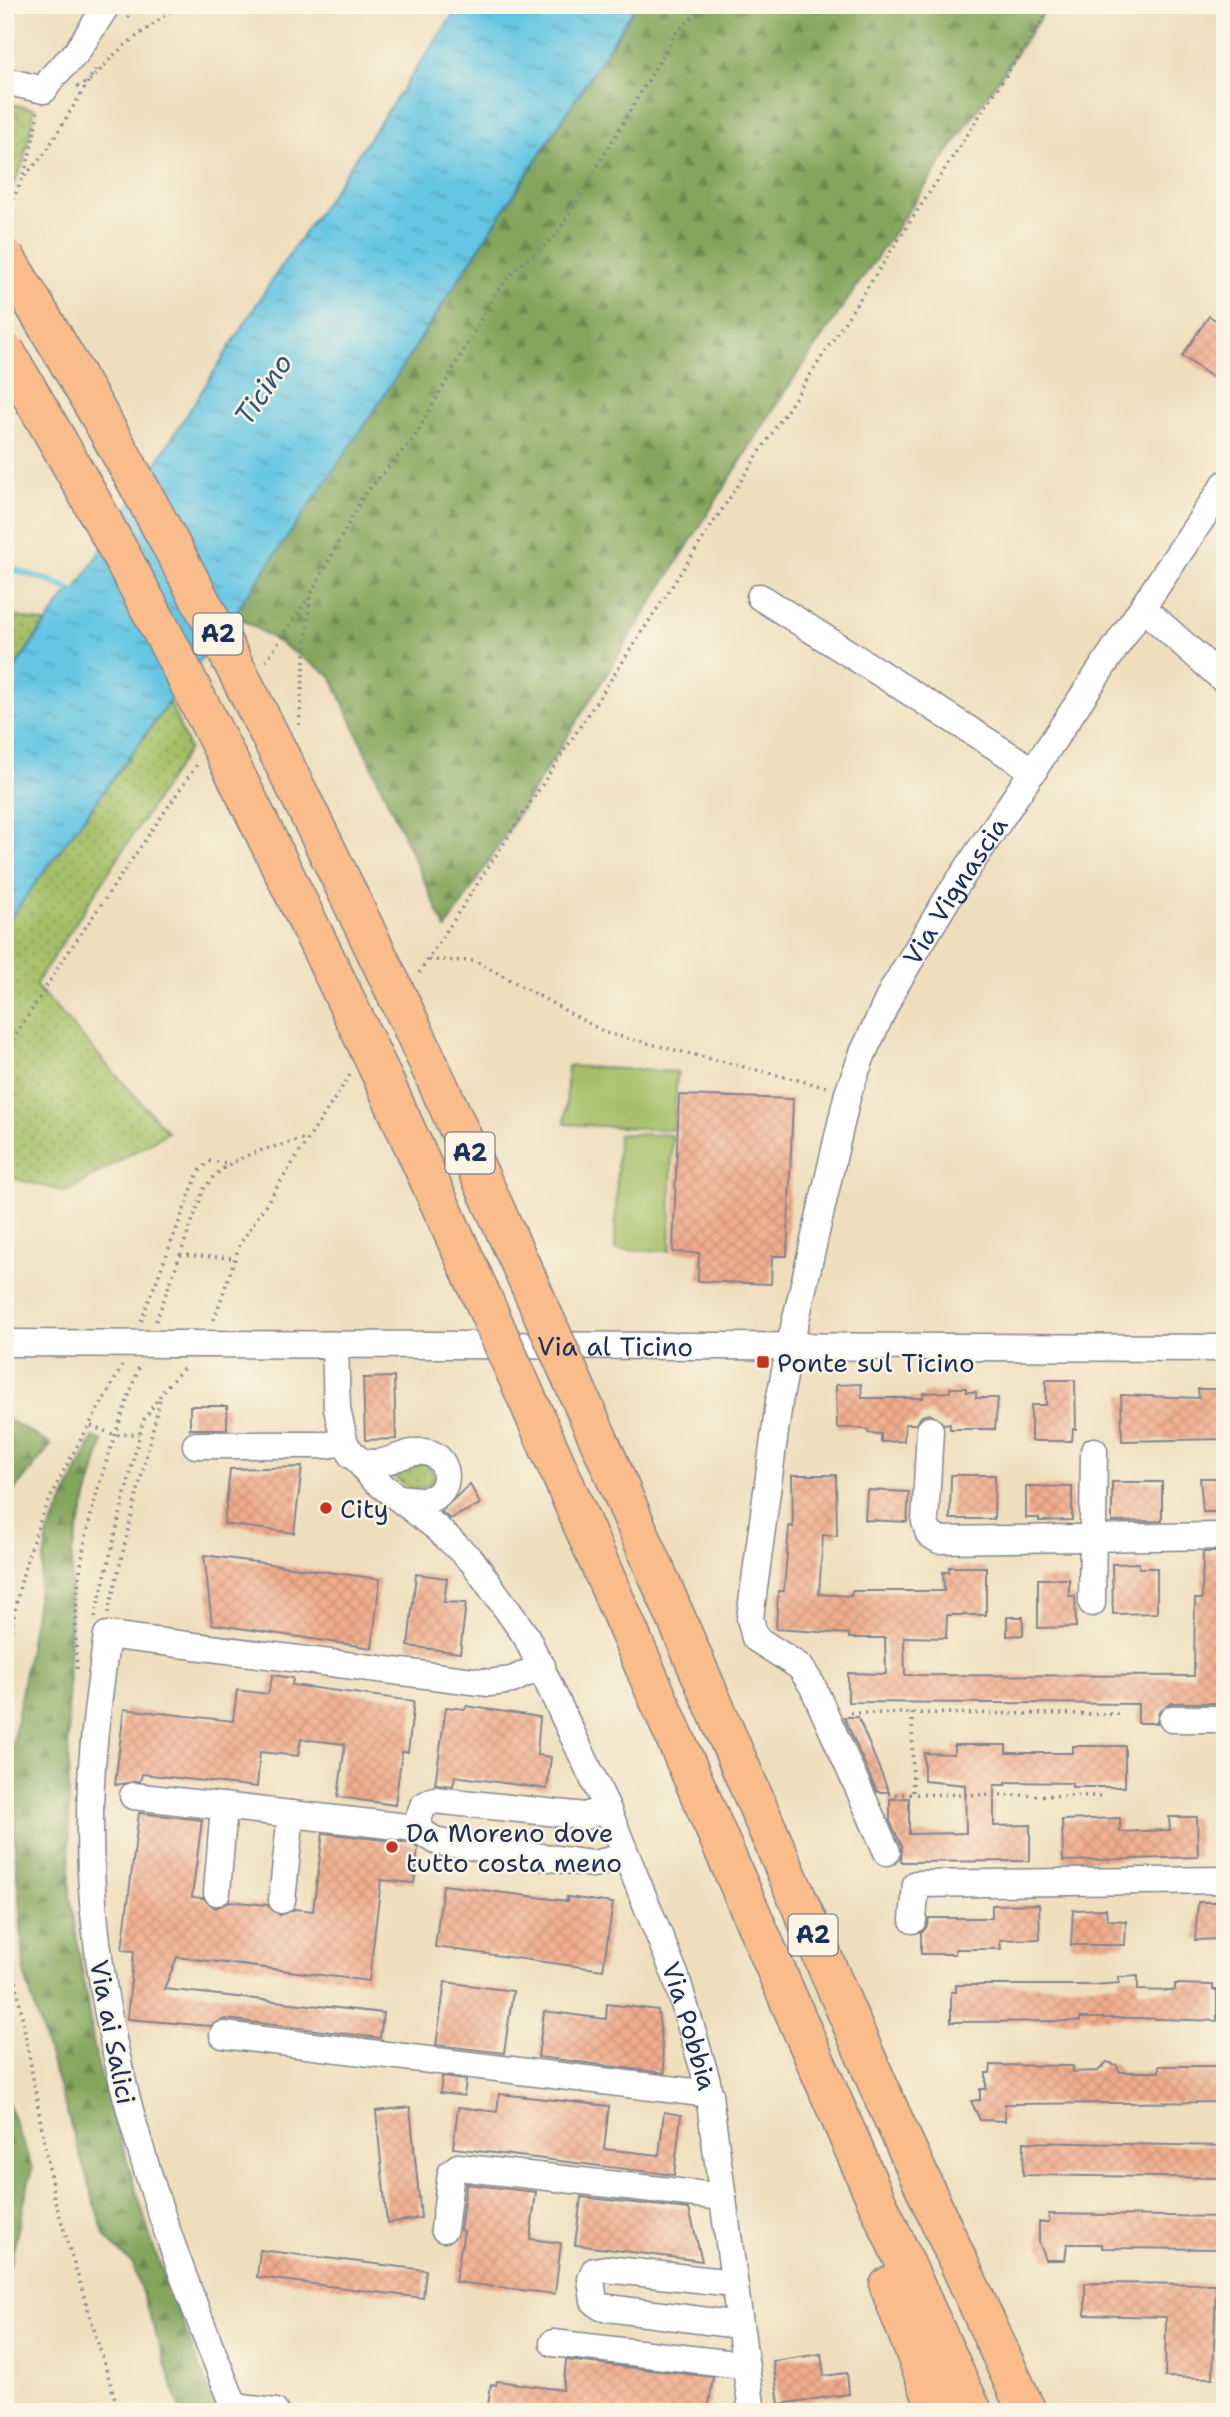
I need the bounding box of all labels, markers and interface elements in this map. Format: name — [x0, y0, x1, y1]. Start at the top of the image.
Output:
water label: Ticino — [225, 345, 301, 433]
road number: A2 — [194, 614, 242, 654]
street label: Via Vignascia — [894, 809, 1015, 971]
road number: A2 — [446, 1133, 494, 1174]
street label: Via al Ticino — [537, 1328, 693, 1363]
place label: Ponte sul Ticino — [777, 1345, 975, 1380]
marker: Ponte sul Ticino — [755, 1354, 771, 1370]
place label: City — [340, 1491, 389, 1526]
marker: City — [318, 1500, 334, 1516]
place label: Da Moreno dove tutto costa meno — [406, 1815, 622, 1880]
marker: Da Moreno dove tutto costa meno — [384, 1839, 400, 1855]
road number: A2 — [788, 1914, 838, 1956]
street label: Via Pobbia — [654, 1956, 726, 2093]
street label: Via ai Salici — [82, 1957, 144, 2107]

